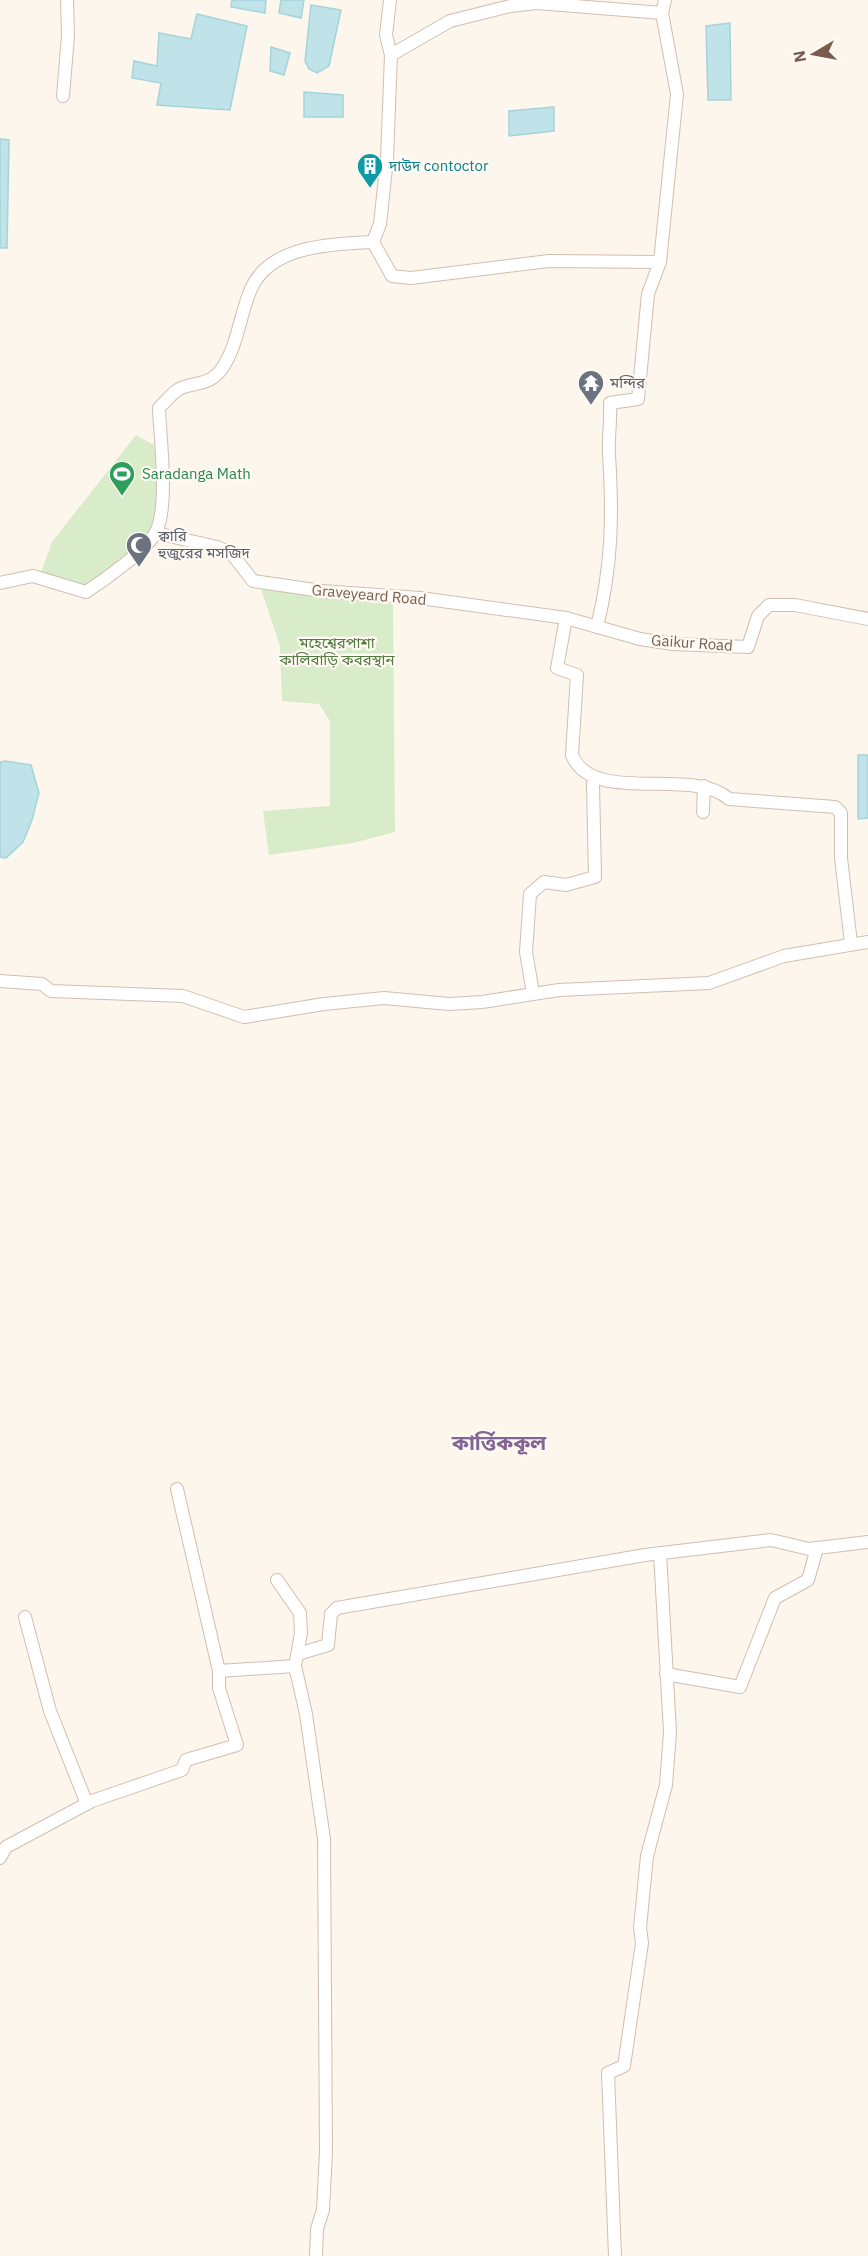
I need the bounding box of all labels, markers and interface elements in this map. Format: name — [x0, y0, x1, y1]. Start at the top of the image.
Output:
north arrow — [784, 24, 844, 84]
text: N — [788, 49, 810, 64]
building icon: দাউদ contoctor — [355, 151, 385, 189]
place label: দাউদ contoctor — [388, 156, 489, 175]
temple icon: মন্দির — [576, 368, 606, 406]
place label: মন্দির — [609, 373, 646, 392]
sports icon: Saradanga Math — [107, 459, 137, 497]
place label: Saradanga Math — [142, 464, 251, 483]
place label: ক্বারি হুজুরের মসজিদ — [157, 526, 251, 562]
mosque icon: ক্বারি হুজুরের মসজিদ — [124, 530, 154, 568]
street label: Graveyeard Road — [311, 580, 427, 609]
street label: Gaikur Road — [650, 630, 734, 655]
park label: মহেশ্বেরপাশা কালিবাড়ি কবরস্থান — [278, 633, 396, 669]
district label: কার্ত্তিককূল — [451, 1428, 547, 1456]

